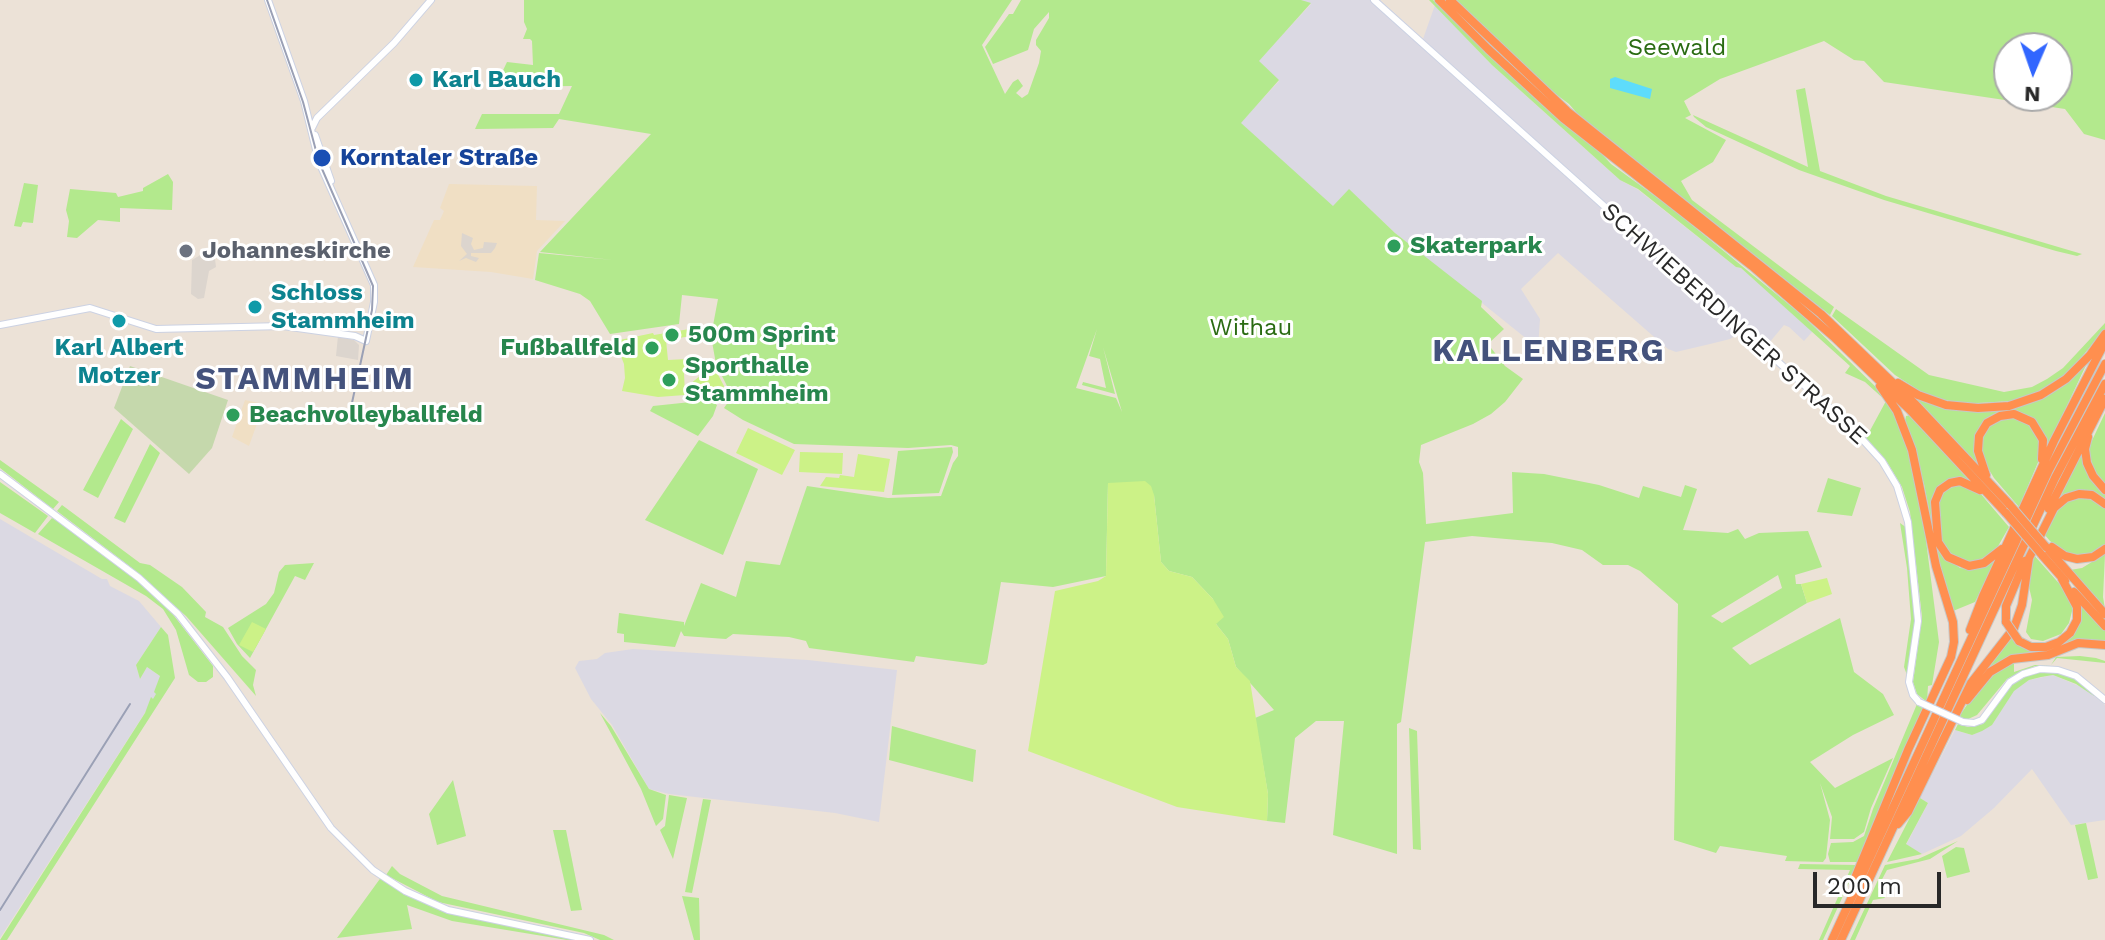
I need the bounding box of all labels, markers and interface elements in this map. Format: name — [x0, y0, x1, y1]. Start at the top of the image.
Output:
north arrow — [1993, 32, 2073, 112]
park label: Seewald — [1628, 34, 1726, 62]
place label: Karl Bauch — [432, 66, 561, 94]
marker: Karl Bauch — [407, 71, 425, 89]
text: N — [2024, 82, 2041, 107]
place label: Korntaler Straße — [340, 144, 538, 172]
marker: Korntaler Straße — [311, 147, 333, 169]
street label: SCHWIEBERDINGER STRASSE — [1595, 197, 1873, 451]
place label: Skaterpark — [1410, 232, 1543, 260]
place label: Johanneskirche — [202, 237, 391, 265]
marker: Skaterpark — [1385, 237, 1403, 255]
marker: Johanneskirche — [177, 242, 195, 260]
place label: Schloss Stammheim — [271, 279, 415, 335]
marker: Schloss Stammheim — [246, 298, 264, 316]
marker: Karl Albert Motzer — [110, 312, 128, 330]
park label: Withau — [1210, 314, 1292, 342]
place label: 500m Sprint — [688, 321, 835, 349]
marker: 500m Sprint — [663, 326, 681, 344]
district label: KALLENBERG — [1432, 333, 1666, 371]
place label: Karl Albert Motzer — [55, 334, 183, 390]
place label: Fußballfeld — [500, 334, 636, 362]
marker: Fußballfeld — [643, 339, 661, 357]
place label: Sporthalle Stammheim — [685, 352, 829, 408]
district label: STAMMHEIM — [195, 361, 415, 399]
marker: Sporthalle Stammheim — [660, 371, 678, 389]
place label: Beachvolleyballfeld — [249, 401, 483, 429]
marker: Beachvolleyballfeld — [224, 406, 242, 424]
scale bar — [1817, 856, 1945, 906]
text: 200 m — [1827, 872, 1902, 900]

